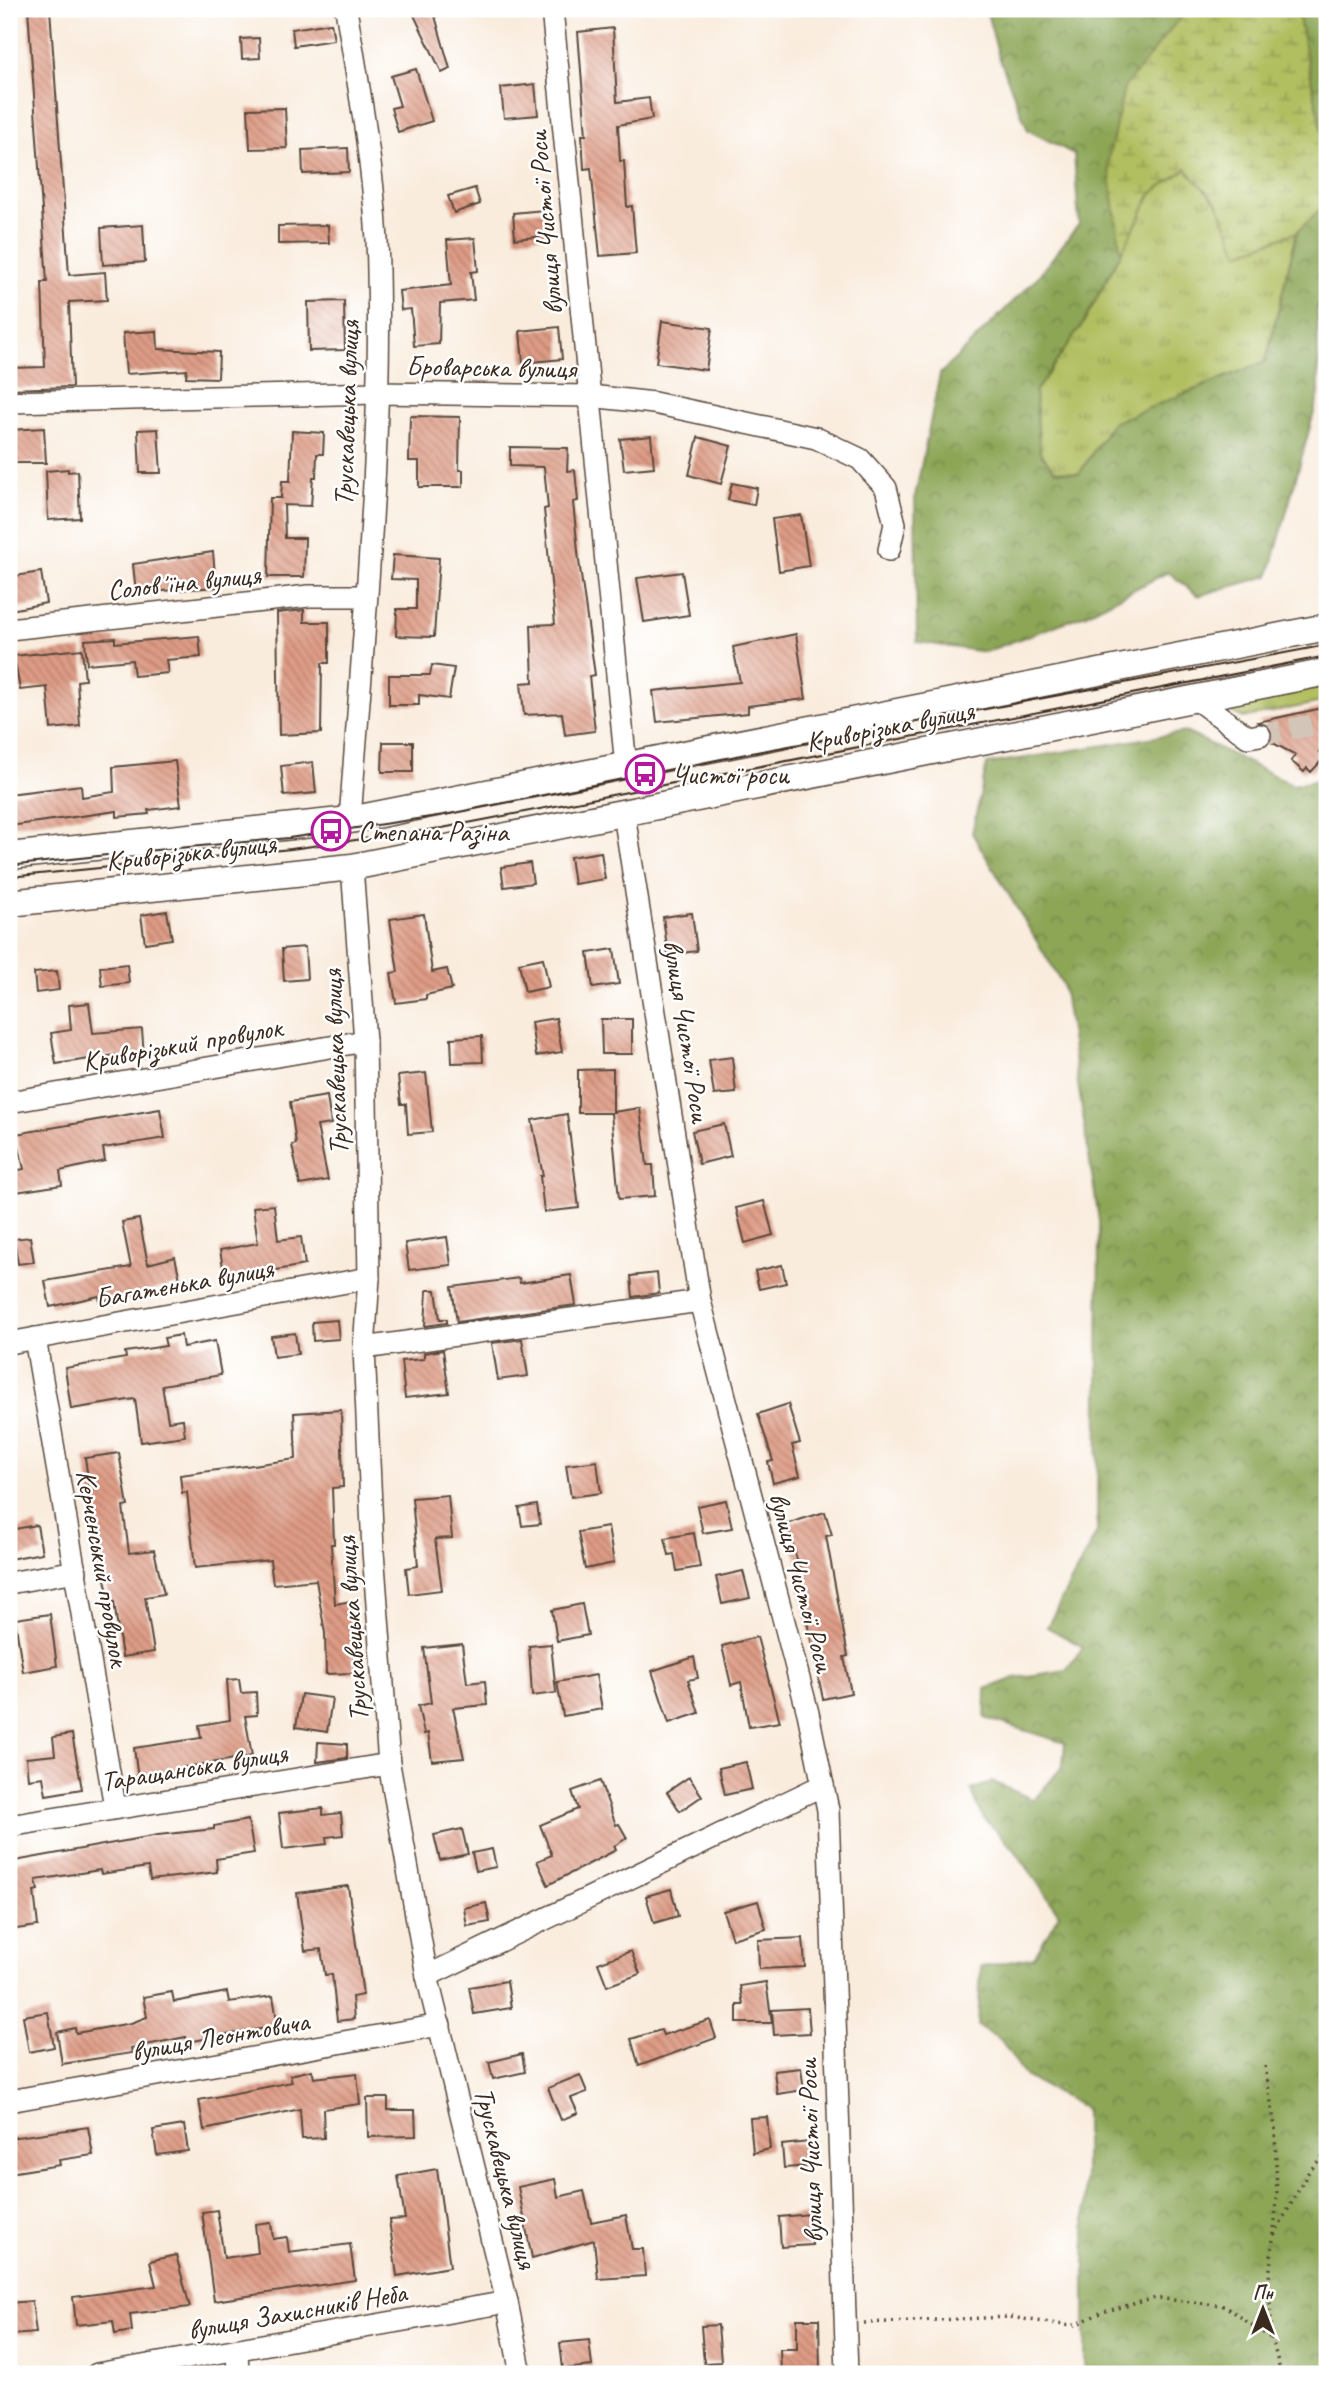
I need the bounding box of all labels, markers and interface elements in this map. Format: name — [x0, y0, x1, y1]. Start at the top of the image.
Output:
street label: вулиця Чистої Роси — [519, 128, 570, 316]
street label: Трускавецька вулиця — [325, 319, 367, 506]
street label: Броварська вулиця — [406, 348, 579, 386]
street label: Соловʼїна вулиця — [106, 556, 263, 607]
street label: Криворізька вулиця — [803, 692, 978, 760]
bus stop icon: Чистої роси — [624, 753, 666, 795]
place label: Чистої роси — [672, 757, 790, 792]
bus stop icon: Степана Разіна — [310, 810, 352, 852]
place label: Степана Разіна — [358, 814, 510, 850]
street label: Криворізька вулиця — [104, 826, 279, 879]
street label: вулиця Чистої Роси — [655, 937, 719, 1126]
street label: Трускавецька вулиця — [314, 968, 356, 1155]
street label: Криворізький провулок — [79, 1009, 287, 1080]
street label: Багатенька вулиця — [92, 1250, 277, 1316]
street label: Керченський провулок — [69, 1467, 138, 1672]
street label: вулиця Чистої Роси — [761, 1488, 843, 1677]
street label: Трускавецька вулиця — [328, 1534, 376, 1723]
street label: Таращанська вулиця — [98, 1735, 291, 1799]
street label: вулиця Леонтовича — [129, 2003, 313, 2069]
street label: вулиця Чистої Роси — [789, 2057, 831, 2244]
street label: Трускавецька вулиця — [467, 2084, 546, 2273]
street label: вулиця Захисників Неба — [185, 2274, 411, 2347]
north arrow — [1228, 2274, 1298, 2344]
text: Пн — [1253, 2281, 1275, 2305]

